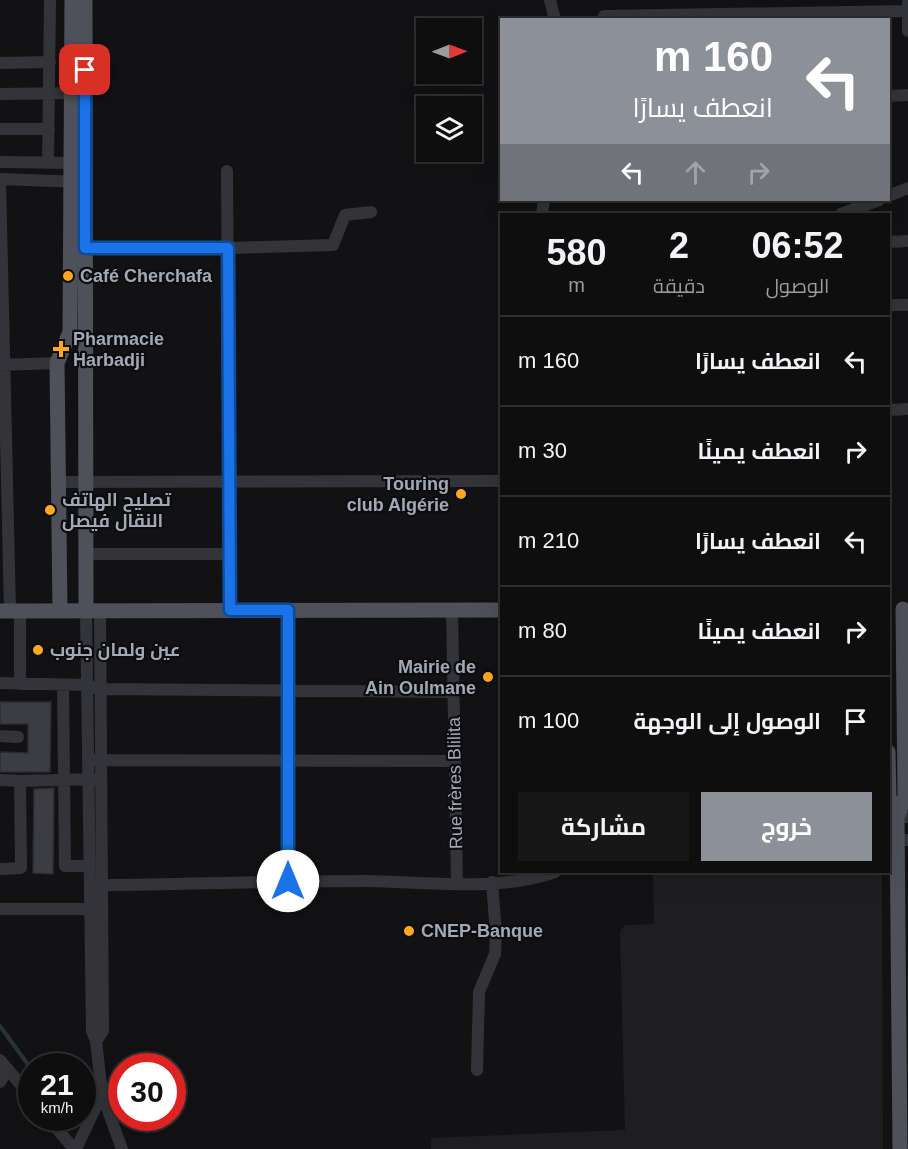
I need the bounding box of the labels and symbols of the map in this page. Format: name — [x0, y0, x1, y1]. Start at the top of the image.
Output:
north arrow — [416, 18, 482, 84]
pin — [59, 44, 110, 95]
place label: Café Cherchafa — [80, 266, 213, 286]
marker: Café Cherchafa — [61, 269, 75, 283]
place label: Pharmacie Harbadji — [73, 329, 164, 370]
marker: Pharmacie Harbadji — [54, 342, 68, 356]
place label: Touring club Algérie — [347, 474, 449, 515]
marker: Touring club Algérie — [454, 487, 468, 501]
place label: تصليح الهاتف النقال فيصل — [62, 490, 171, 532]
marker: تصليح الهاتف النقال فيصل — [43, 503, 57, 517]
place label: عين ولمان جنوب — [50, 640, 180, 661]
marker: عين ولمان جنوب — [31, 643, 45, 657]
place label: Mairie de Ain Oulmane — [365, 657, 476, 698]
marker: Mairie de Ain Oulmane — [481, 670, 495, 684]
street label: Rue frères Blilita — [444, 716, 466, 849]
position arrow — [256, 849, 320, 913]
place label: CNEP-Banque — [421, 921, 543, 941]
marker: CNEP-Banque — [402, 924, 416, 938]
speed limit sign: 30 — [108, 1053, 186, 1131]

